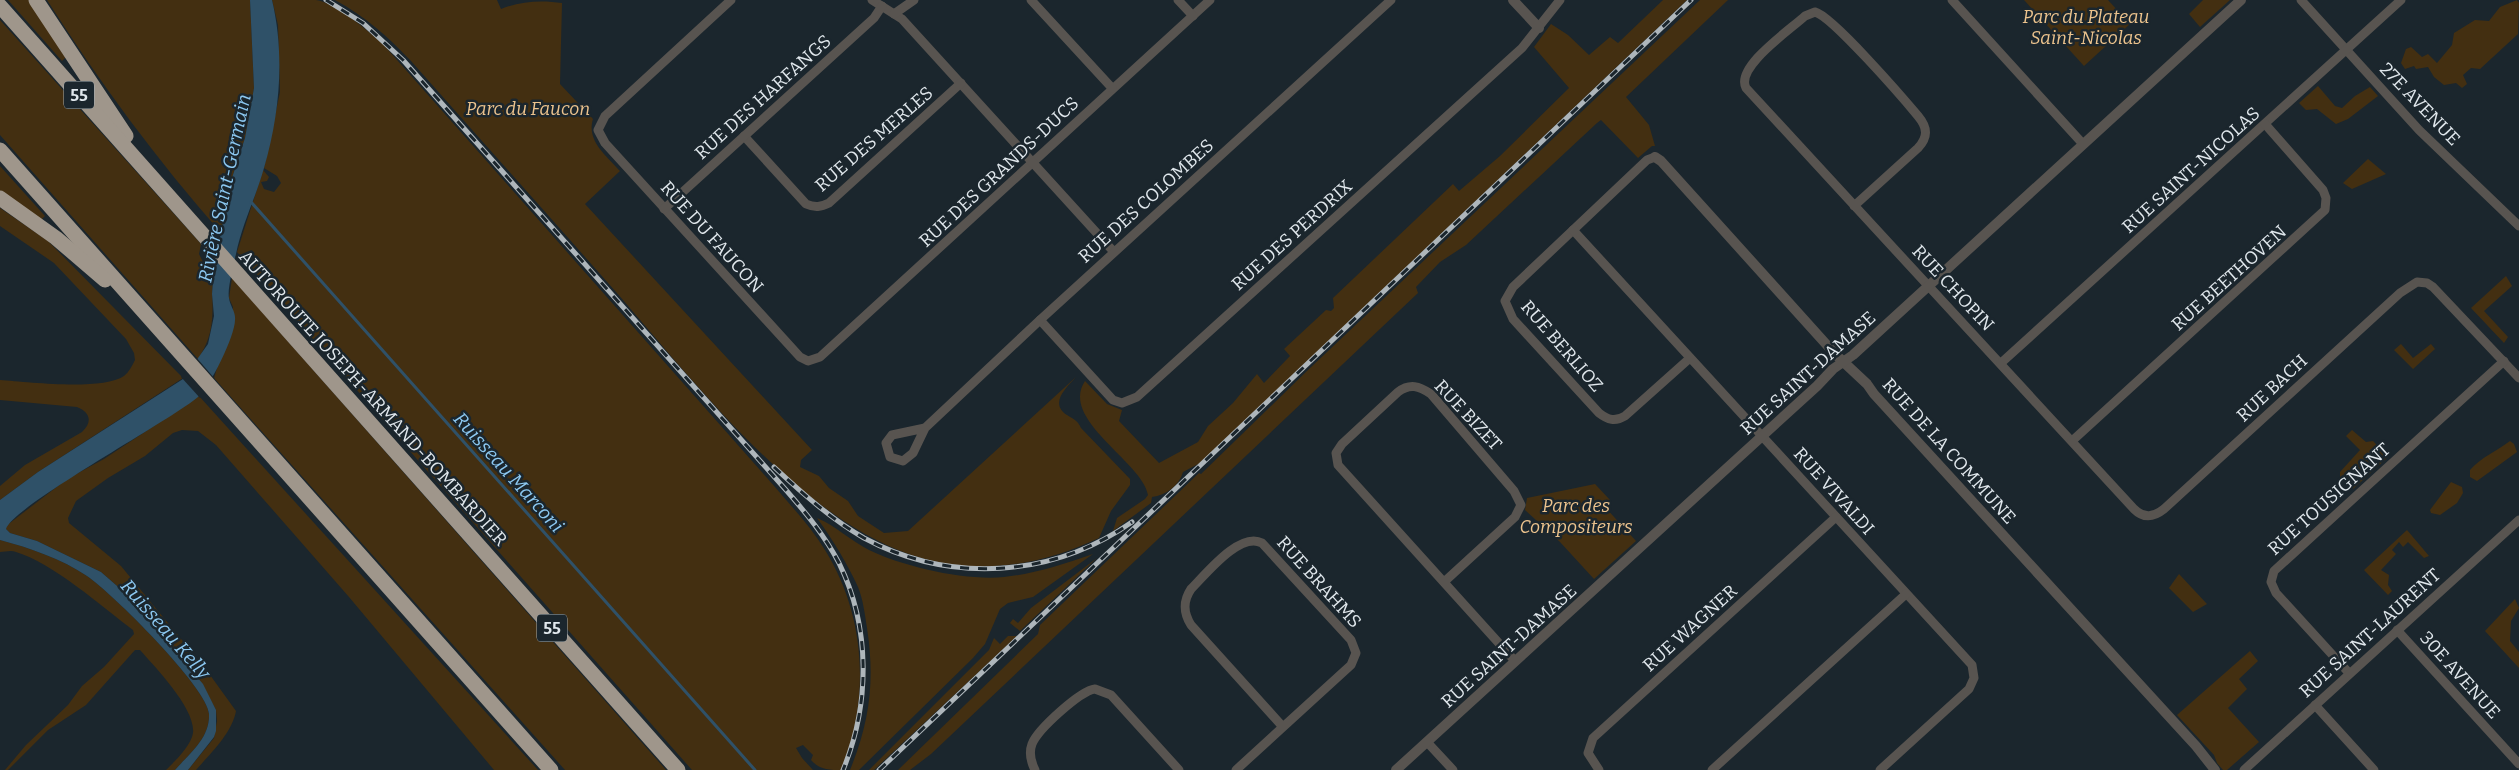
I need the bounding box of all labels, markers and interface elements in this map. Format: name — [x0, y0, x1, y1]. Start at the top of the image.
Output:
park label: Parc du Plateau Saint-Nicolas — [2023, 6, 2149, 49]
street label: RUE DES HARFANGS — [690, 30, 836, 164]
street label: 27E AVENUE — [2375, 58, 2465, 150]
road number: 55 — [64, 82, 94, 108]
street label: RUE DES MERLES — [810, 82, 938, 196]
water label: Rivière Saint-Germain — [193, 92, 256, 284]
street label: RUE DES GRANDS-DUCS — [915, 92, 1083, 252]
park label: Parc du Faucon — [466, 98, 590, 120]
street label: RUE SAINT-NICOLAS — [2118, 102, 2264, 238]
street label: RUE DES COLOMBES — [1074, 134, 1218, 268]
street label: RUE DES PERDRIX — [1227, 175, 1357, 295]
street label: RUE DU FAUCON — [656, 177, 768, 297]
street label: RUE BEETHOVEN — [2167, 221, 2291, 335]
street label: RUE CHOPIN — [1907, 240, 1999, 336]
street label: AUTOROUTE JOSEPH-ARMAND-BOMBARDIER — [234, 246, 512, 550]
street label: RUE BERLIOZ — [1516, 296, 1608, 396]
street label: RUE SAINT-DAMASE — [1736, 307, 1880, 439]
street label: RUE BACH — [2232, 350, 2312, 426]
street label: RUE DE LA COMMUNE — [1878, 374, 2020, 528]
street label: RUE BIZET — [1430, 375, 1507, 455]
water label: Ruisseau Marconi — [449, 408, 569, 537]
street label: RUE TOUSIGNANT — [2263, 438, 2395, 560]
street label: RUE VIVALDI — [1789, 443, 1879, 539]
park label: Parc des Compositeurs — [1519, 495, 1633, 538]
street label: RUE BRAHMS — [1272, 532, 1366, 632]
street label: RUE SAINT-LAURENT — [2295, 564, 2445, 702]
water label: Ruisseau Kelly — [116, 575, 216, 685]
street label: RUE SAINT-DAMASE — [1437, 580, 1581, 712]
street label: RUE WAGNER — [1638, 580, 1742, 676]
road number: 55 — [537, 614, 567, 641]
street label: 30E AVENUE — [2415, 627, 2505, 723]

